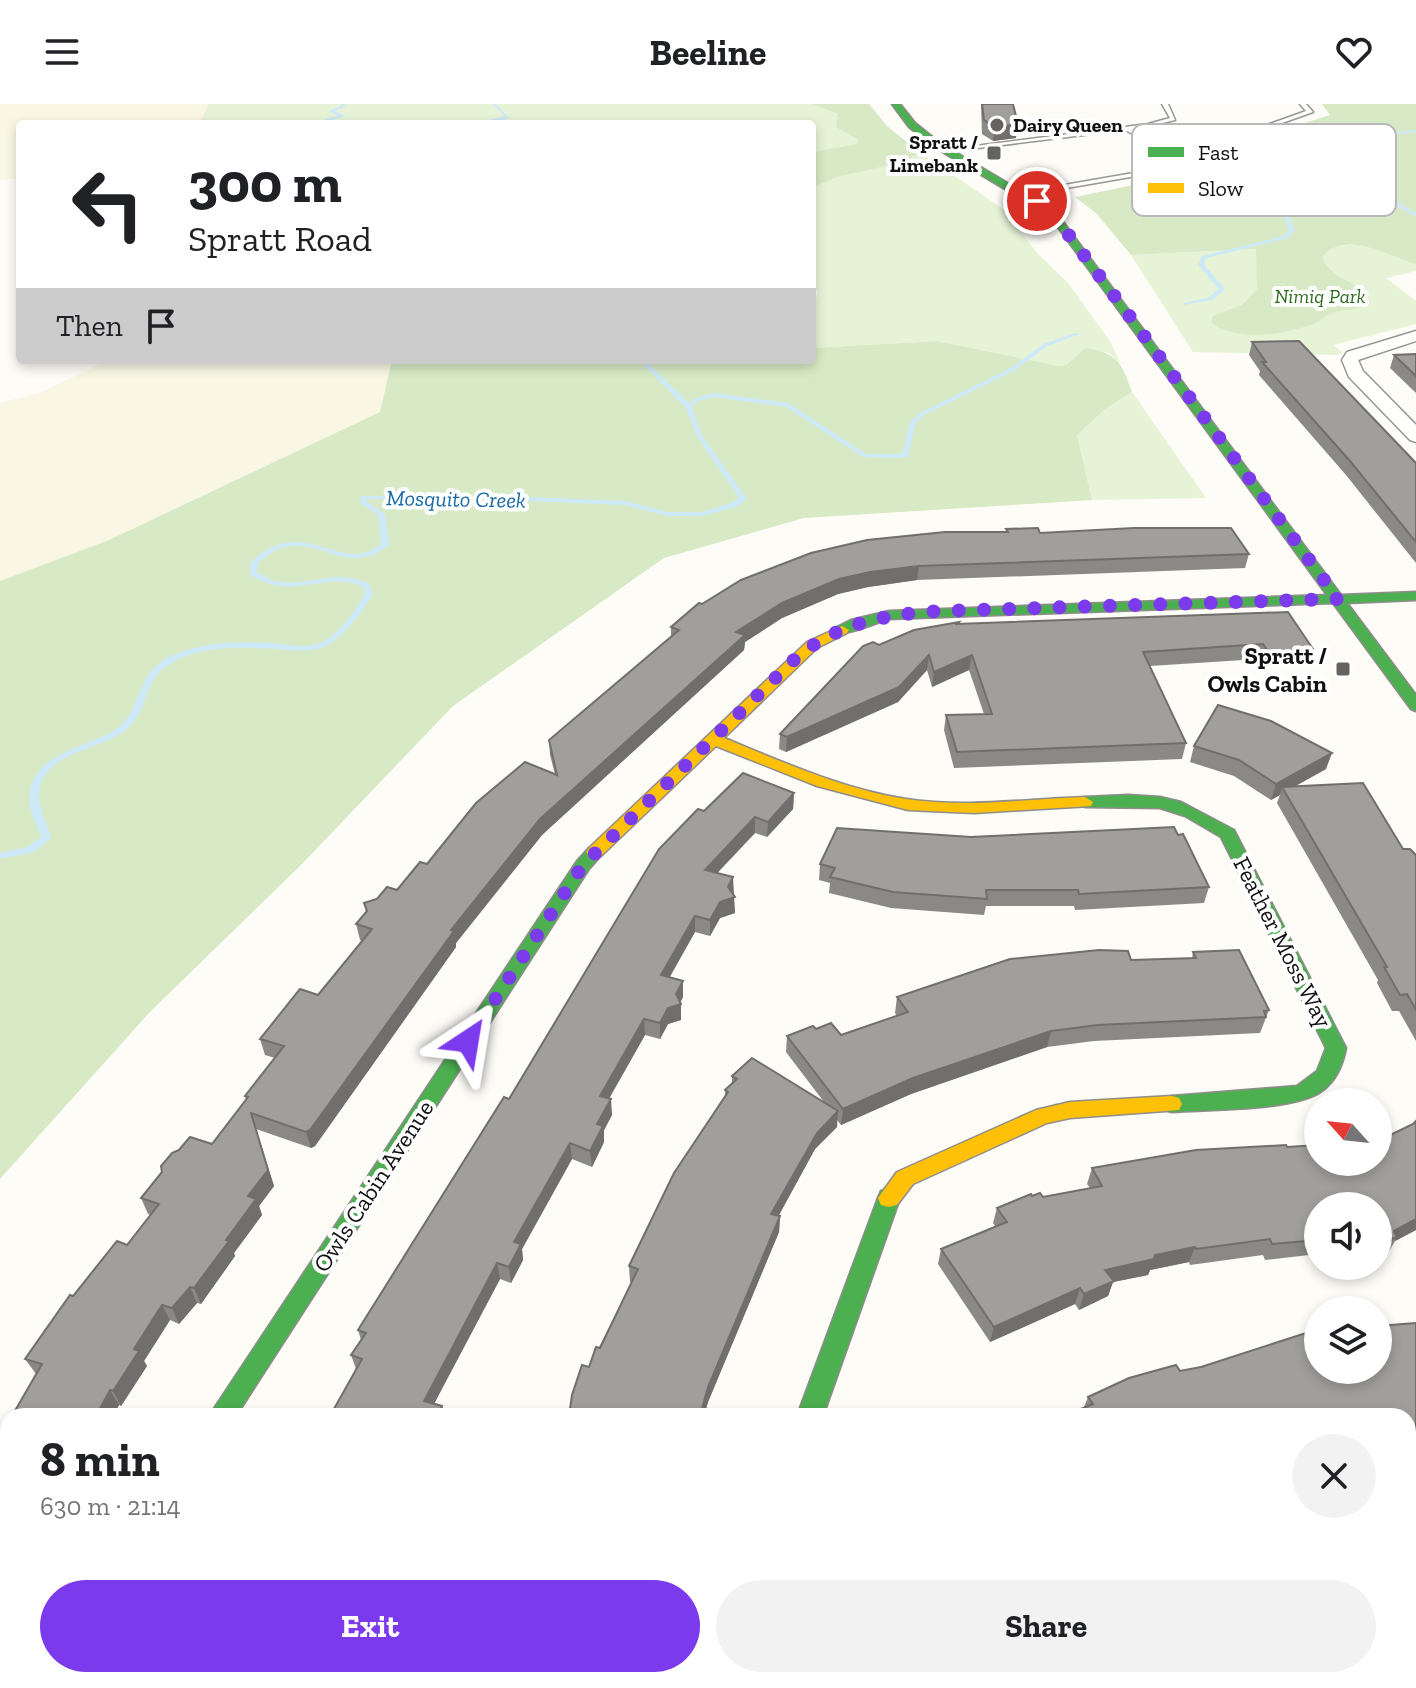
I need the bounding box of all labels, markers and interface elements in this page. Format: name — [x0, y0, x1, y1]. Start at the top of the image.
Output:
icon: menu — [40, 30, 84, 74]
icon: heart — [1332, 30, 1376, 74]
text: Beeline — [650, 31, 766, 74]
place label: Dairy Queen — [1013, 113, 1123, 137]
marker: Dairy Queen — [988, 116, 1006, 134]
legend — [1132, 124, 1396, 216]
place label: Spratt / Limebank — [890, 130, 978, 177]
text: Fast — [1198, 139, 1239, 166]
marker: Spratt / Limebank — [985, 144, 1003, 162]
text: 300 m — [188, 149, 342, 216]
icon: left — [56, 152, 160, 256]
pin — [1003, 167, 1071, 235]
text: Slow — [1198, 175, 1244, 202]
icon: arrive — [1015, 179, 1059, 223]
text: Spratt Road — [188, 217, 372, 260]
park label: Nimiq Park — [1274, 284, 1366, 308]
icon: arrive — [139, 304, 183, 348]
text: Then — [56, 308, 123, 344]
water label: Mosquito Creek — [386, 484, 526, 514]
place label: Spratt / Owls Cabin — [1207, 641, 1327, 698]
marker: Spratt / Owls Cabin — [1334, 660, 1352, 678]
street label: Feather Moss Way — [1227, 852, 1339, 1033]
position arrow — [426, 999, 510, 1083]
north arrow — [1304, 1088, 1392, 1176]
map controls — [1304, 1088, 1392, 1384]
street label: Owls Cabin Avenue — [307, 1095, 439, 1277]
button: sound — [1304, 1192, 1392, 1280]
button: layers — [1304, 1296, 1392, 1384]
text: 8 min — [40, 1431, 160, 1488]
button: close — [1292, 1434, 1376, 1518]
text: 630 m · 21:14 — [40, 1490, 181, 1522]
button: Exit — [40, 1580, 700, 1672]
button: Share — [716, 1580, 1376, 1672]

